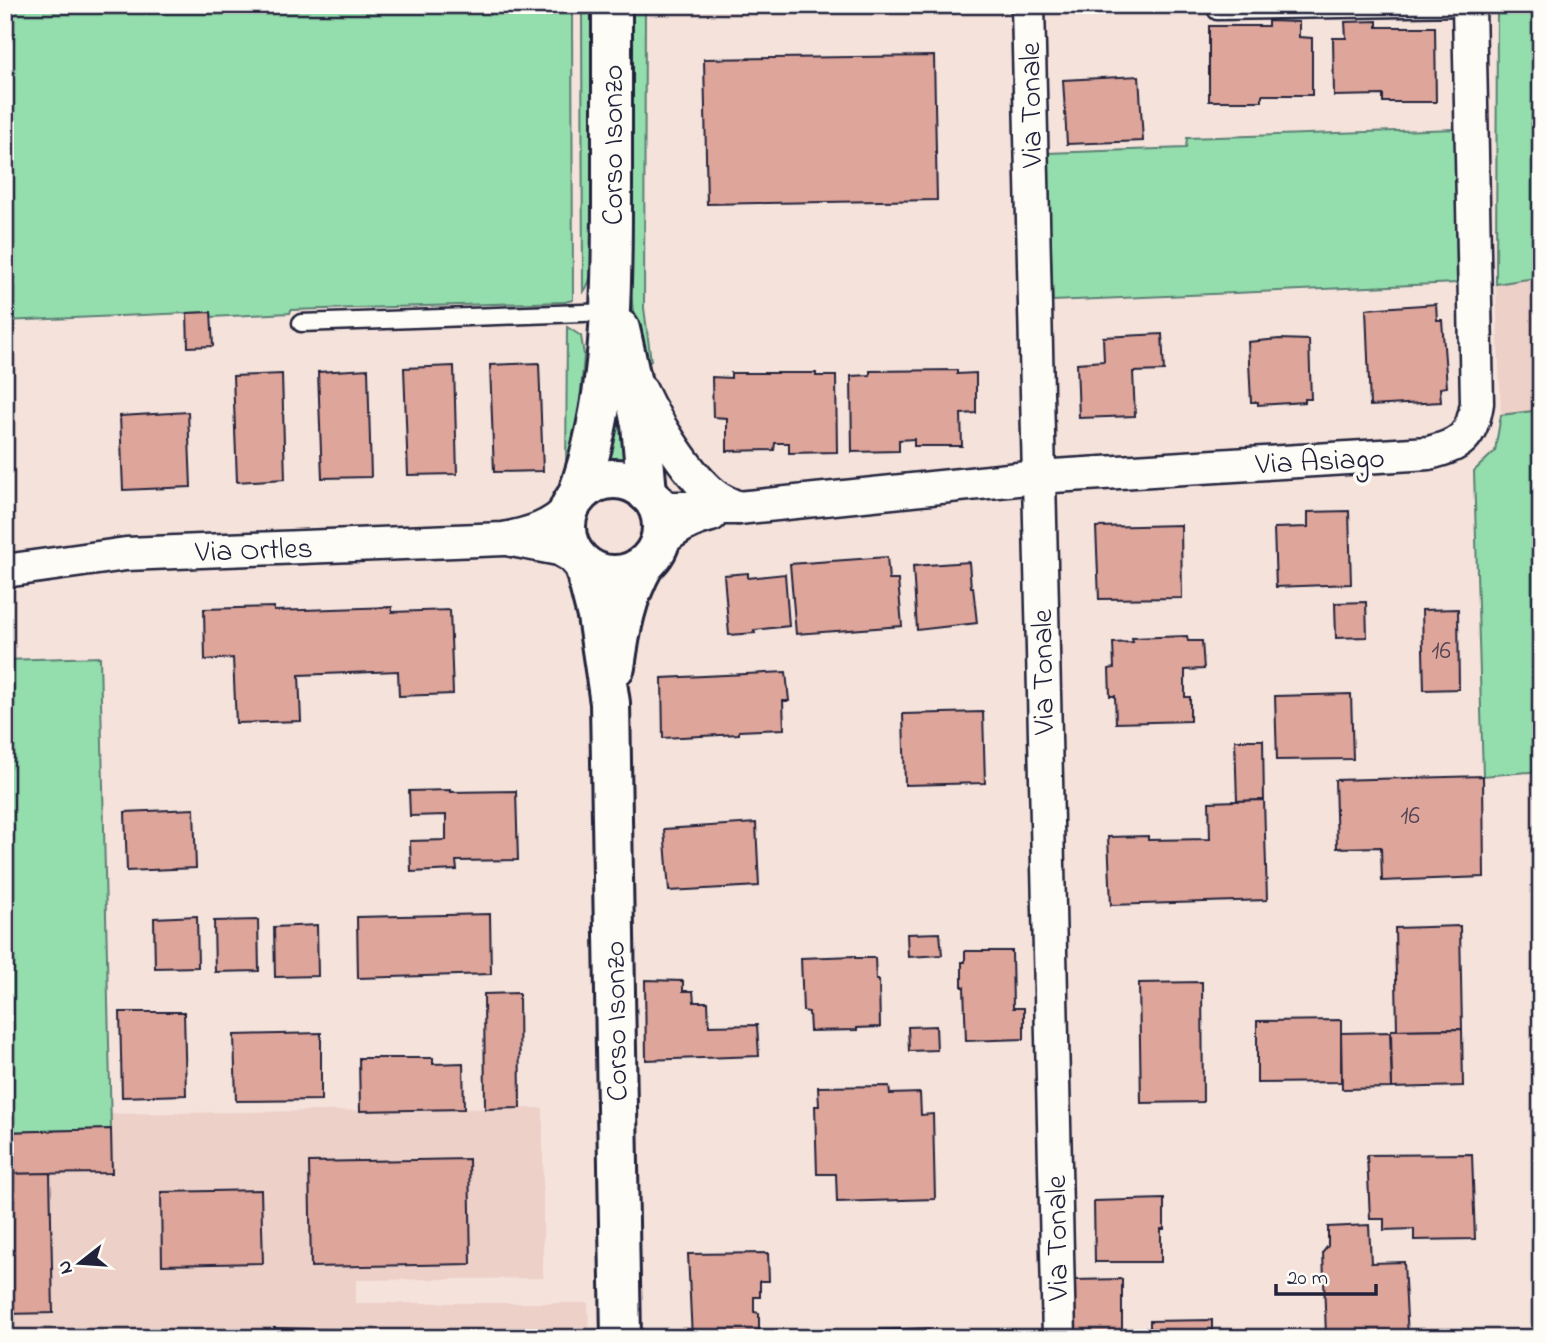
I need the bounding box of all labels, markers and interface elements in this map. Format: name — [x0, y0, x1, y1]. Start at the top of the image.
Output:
street label: Via Tonale — [1010, 41, 1056, 169]
street label: Corso Isonzo — [593, 65, 637, 225]
street label: Via Asiago — [1254, 438, 1386, 488]
street label: Via Ortles — [194, 528, 314, 576]
street label: Via Tonale — [1022, 608, 1068, 736]
house number: 16 — [1431, 633, 1451, 671]
house number: 16 — [1400, 798, 1420, 836]
street label: Corso Isonzo — [595, 940, 641, 1102]
street label: Via Tonale — [1036, 1174, 1082, 1302]
north arrow — [46, 1228, 116, 1298]
scale bar — [1276, 1252, 1376, 1296]
text: N — [51, 1257, 81, 1277]
text: 20 m — [1287, 1264, 1328, 1294]

